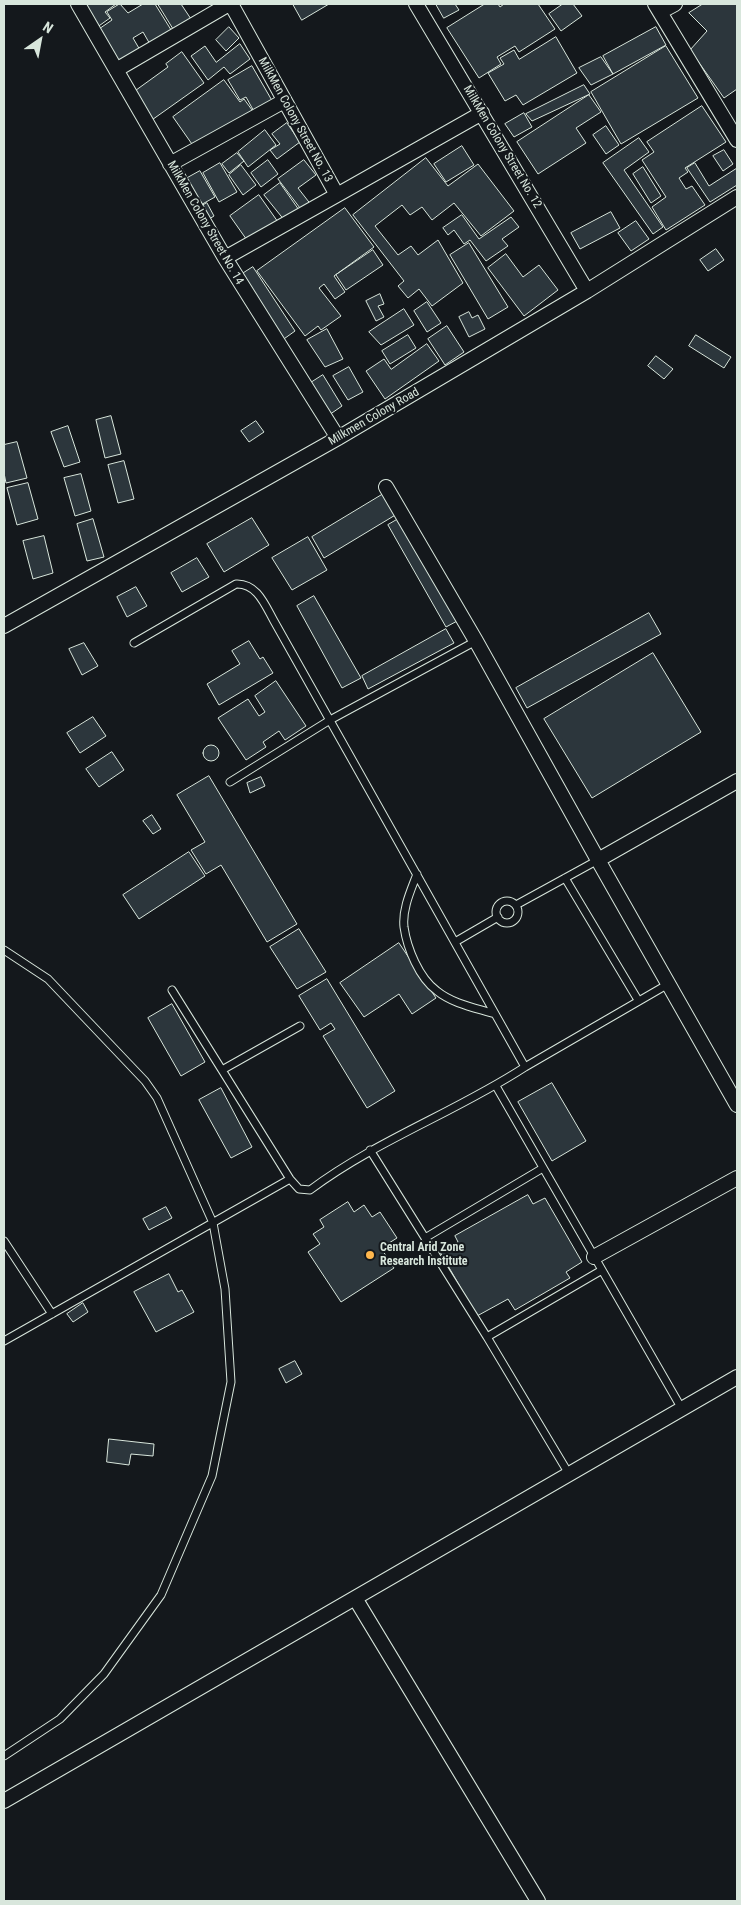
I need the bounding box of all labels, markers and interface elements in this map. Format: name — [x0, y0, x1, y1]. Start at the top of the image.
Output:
north arrow — [15, 15, 65, 65]
text: N — [40, 18, 56, 36]
street label: MilkMen Colony Street No. 13 — [255, 55, 335, 185]
street label: MilkMen Colony Street No. 12 — [460, 83, 544, 211]
street label: MilkMen Colony Street No. 14 — [164, 159, 246, 287]
street label: Milkmen Colony Road — [326, 385, 422, 449]
place label: Central Arid Zone Research Institute — [380, 1241, 468, 1269]
marker: Central Arid Zone Research Institute — [364, 1249, 376, 1261]

